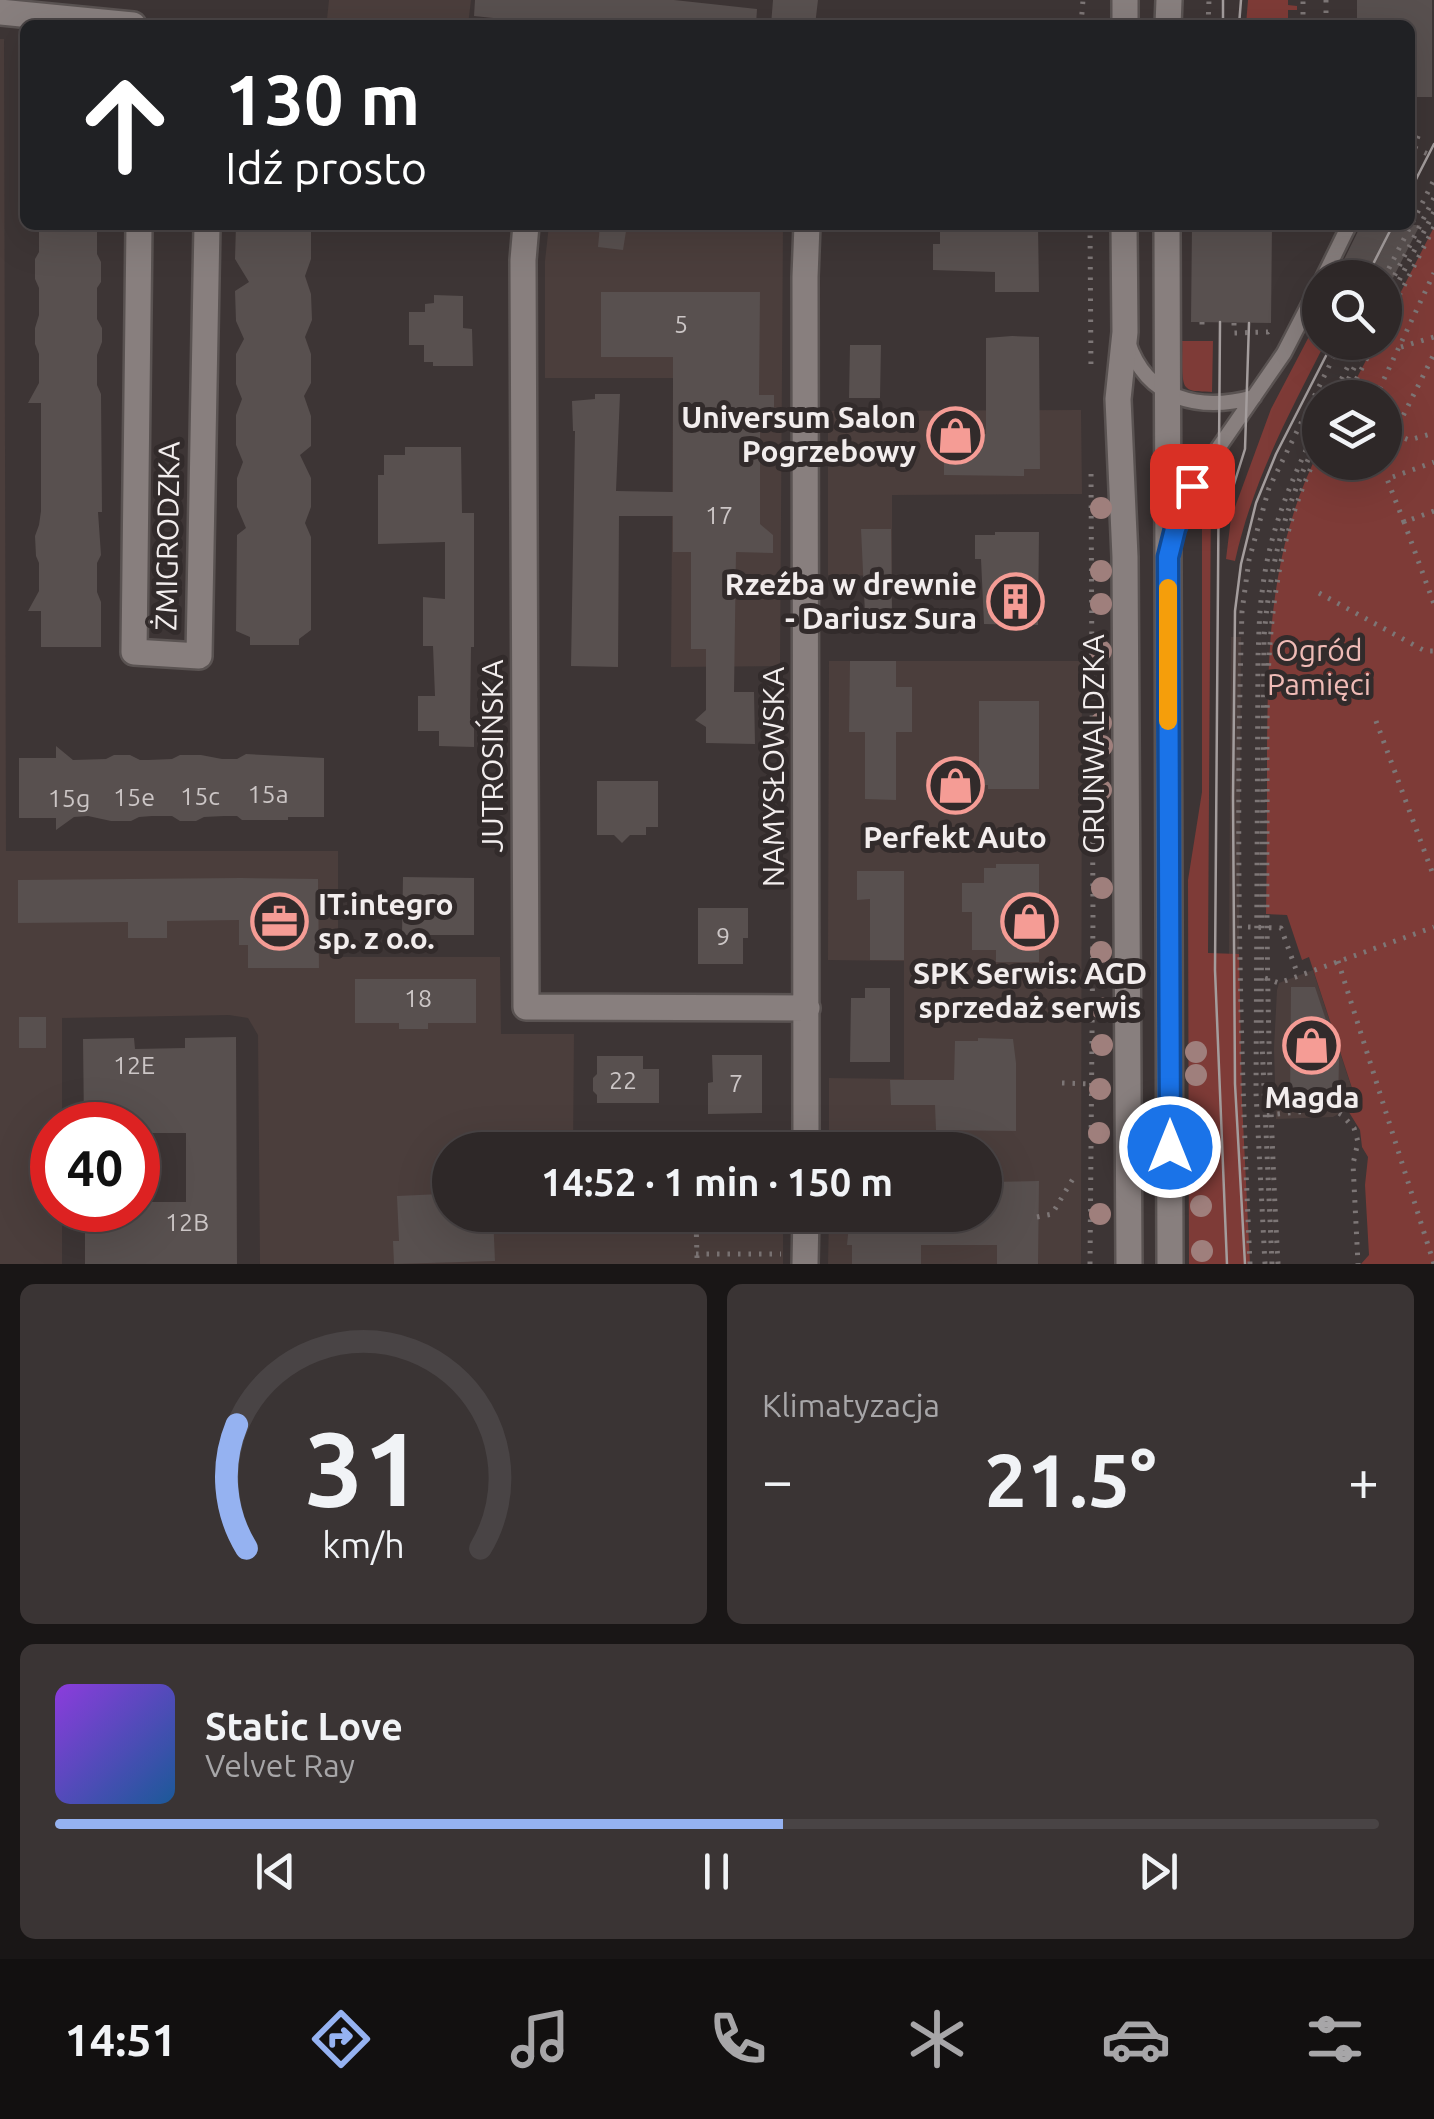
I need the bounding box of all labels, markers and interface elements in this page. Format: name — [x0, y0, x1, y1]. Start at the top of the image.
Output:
icon: ahead — [60, 60, 190, 190]
text: 130 m — [225, 60, 420, 138]
text: Idź prosto — [225, 142, 427, 193]
map controls — [1302, 260, 1402, 480]
button: search — [1302, 260, 1402, 360]
house number: 5 — [674, 310, 688, 338]
button: layers — [1302, 380, 1402, 480]
place label: Universum Salon Pogrzebowy — [681, 400, 916, 468]
shop icon: Universum Salon Pogrzebowy — [925, 405, 985, 465]
street label: ŻMIGRODZKA — [148, 440, 186, 631]
pin — [1150, 444, 1235, 529]
icon: arrive — [1165, 459, 1220, 514]
house number: 17 — [705, 501, 733, 529]
place label: Rzeźba w drewnie - Dariusz Sura — [725, 567, 977, 635]
building icon: Rzeźba w drewnie - Dariusz Sura — [986, 572, 1046, 632]
park label: Ogród Pamięci — [1267, 633, 1371, 701]
street label: GRUNWALDZKA — [1076, 634, 1110, 854]
street label: JUTROSIŃSKA — [474, 659, 509, 853]
street label: NAMYSŁOWSKA — [756, 666, 790, 887]
shop icon: Perfekt Auto — [925, 756, 985, 816]
house number: 15a — [247, 780, 289, 808]
house number: 15c — [180, 782, 220, 810]
house number: 15e — [113, 783, 155, 811]
house number: 15g — [48, 784, 90, 812]
place label: Perfekt Auto — [863, 820, 1047, 854]
place label: IT.integro sp. z o.o. — [318, 887, 454, 955]
office icon: IT.integro sp. z o.o. — [249, 892, 309, 952]
shop icon: SPK Serwis: AGD sprzedaż serwis — [1000, 892, 1060, 952]
house number: 9 — [716, 922, 730, 950]
place label: SPK Serwis: AGD sprzedaż serwis — [913, 956, 1147, 1024]
house number: 18 — [404, 984, 432, 1012]
shop icon: Magda — [1282, 1015, 1342, 1075]
house number: 12E — [113, 1051, 155, 1079]
house number: 22 — [609, 1066, 637, 1094]
house number: 7 — [729, 1069, 743, 1097]
place label: Magda — [1265, 1080, 1359, 1114]
position arrow — [1118, 1095, 1222, 1199]
speed limit sign: 40 — [30, 1102, 160, 1232]
text: 14:52 · 1 min · 150 m — [541, 1161, 893, 1203]
house number: 12B — [165, 1208, 209, 1236]
text: Klimatyzacja — [762, 1387, 940, 1423]
text: 31 — [305, 1409, 422, 1526]
text: 21.5° — [985, 1437, 1156, 1521]
text: − — [762, 1449, 793, 1510]
text: + — [1348, 1449, 1379, 1510]
text: km/h — [322, 1525, 405, 1565]
text: Static Love — [205, 1705, 403, 1747]
text: Velvet Ray — [205, 1747, 355, 1783]
icon: previous — [248, 1844, 303, 1899]
icon: pause — [689, 1844, 744, 1899]
icon: next — [1131, 1844, 1186, 1899]
icon: directions — [306, 2004, 376, 2074]
icon: music — [505, 2004, 575, 2074]
icon: phone — [703, 2004, 773, 2074]
icon: climate — [902, 2004, 972, 2074]
icon: car — [1101, 2004, 1171, 2074]
icon: filters — [1300, 2004, 1370, 2074]
text: 14:51 — [64, 2014, 177, 2065]

